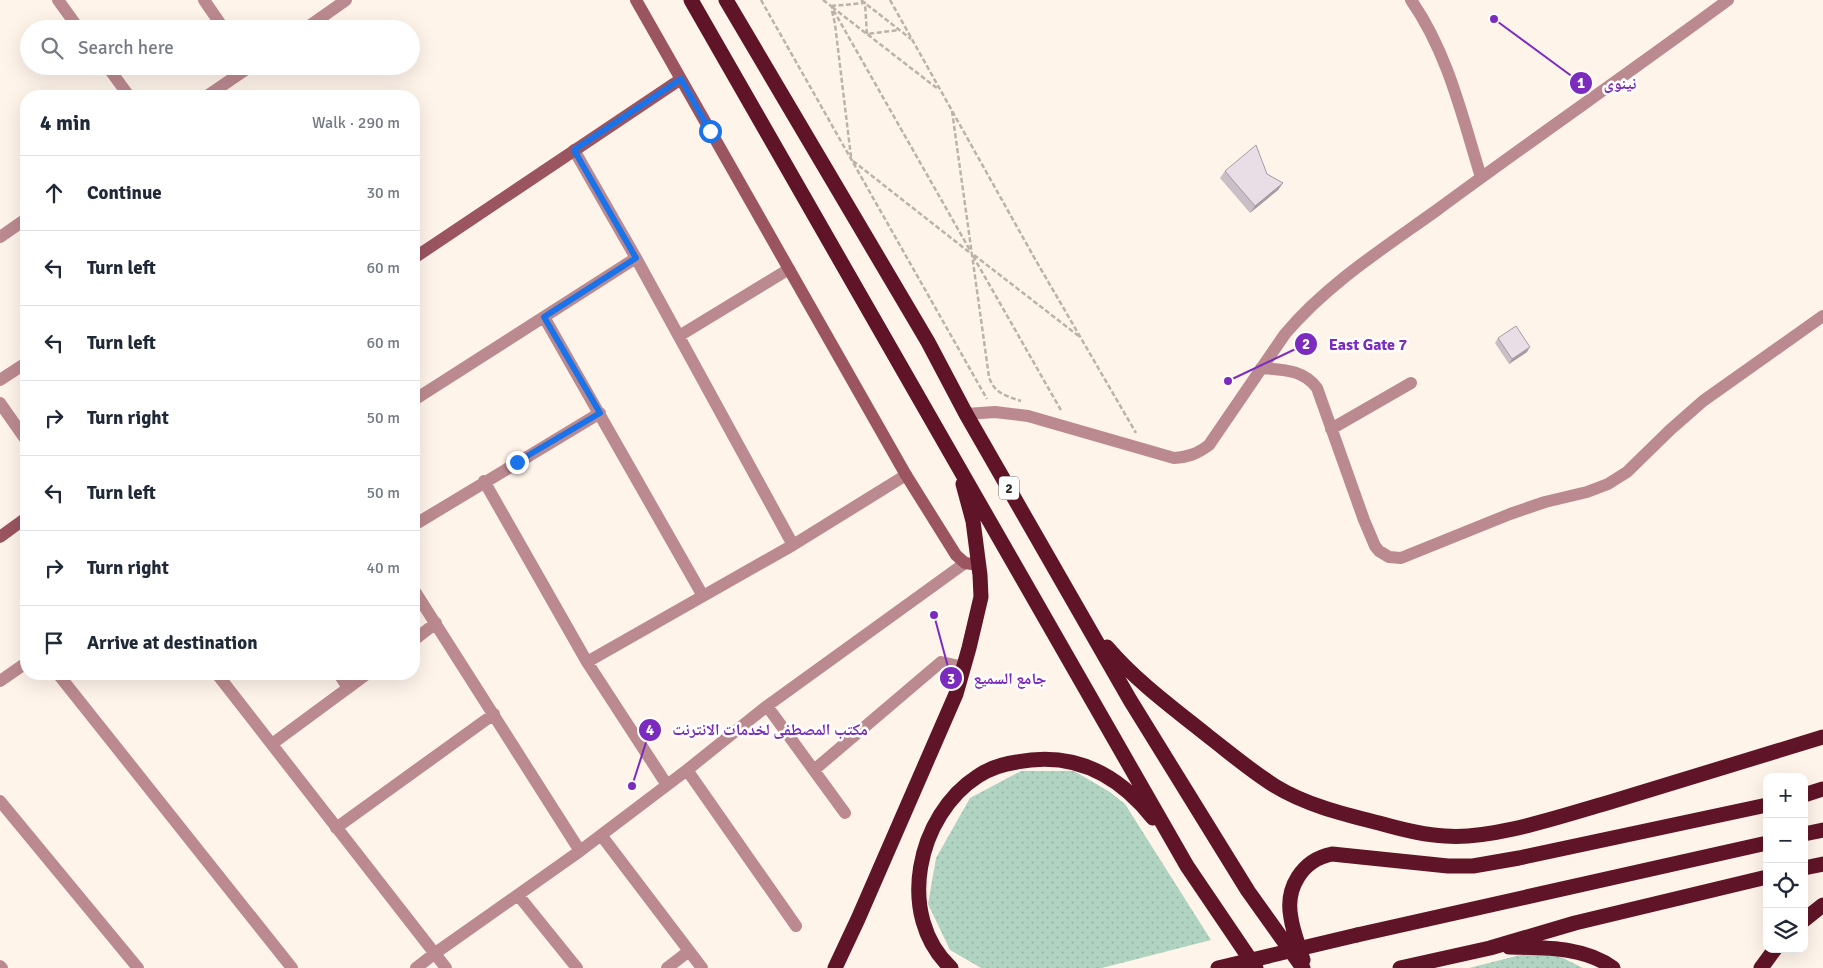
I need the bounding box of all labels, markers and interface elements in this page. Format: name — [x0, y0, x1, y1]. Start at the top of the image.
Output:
search box — [20, 20, 420, 75]
icon: search — [38, 34, 66, 62]
text: Search here — [78, 36, 174, 60]
callout: نينوى — [1568, 67, 1646, 98]
text: 1 — [1577, 74, 1585, 92]
text: نينوى — [1604, 74, 1636, 94]
text: 4 min — [40, 110, 91, 136]
text: Walk · 290 m — [312, 113, 400, 133]
route start — [699, 120, 722, 143]
icon: ahead — [40, 179, 68, 207]
text: Continue — [87, 181, 162, 205]
text: 30 m — [366, 183, 400, 203]
icon: left — [40, 254, 68, 282]
text: Turn left — [87, 256, 156, 280]
text: 60 m — [366, 258, 400, 278]
callout: East Gate 7 — [1293, 328, 1417, 359]
icon: left — [40, 329, 68, 357]
text: Turn left — [87, 331, 156, 355]
text: 60 m — [366, 333, 400, 353]
text: 2 — [1302, 335, 1310, 353]
text: East Gate 7 — [1329, 335, 1408, 355]
icon: right — [40, 404, 68, 432]
text: Turn right — [87, 406, 169, 430]
text: 50 m — [366, 408, 400, 428]
route end — [506, 451, 529, 474]
road number: 2 — [999, 476, 1019, 499]
icon: left — [40, 479, 68, 507]
text: Turn left — [87, 481, 156, 505]
text: 50 m — [366, 483, 400, 503]
icon: right — [40, 554, 68, 582]
text: Turn right — [87, 556, 169, 580]
text: 40 m — [366, 558, 400, 578]
icon: arrive — [40, 629, 68, 657]
text: Arrive at destination — [87, 631, 258, 655]
callout: جامع السميع — [939, 663, 1057, 694]
text: جامع السميع — [974, 669, 1046, 689]
text: 3 — [947, 670, 955, 688]
callout: مكتب المصطفى لخدمات الانترنت — [637, 714, 878, 745]
text: مكتب المصطفى لخدمات الانترنت — [672, 720, 868, 740]
text: 4 — [646, 721, 654, 739]
map controls — [1763, 773, 1808, 953]
button: + — [1763, 773, 1808, 818]
button: − — [1763, 818, 1808, 863]
button: locate — [1763, 863, 1808, 908]
button: layers — [1763, 908, 1808, 953]

